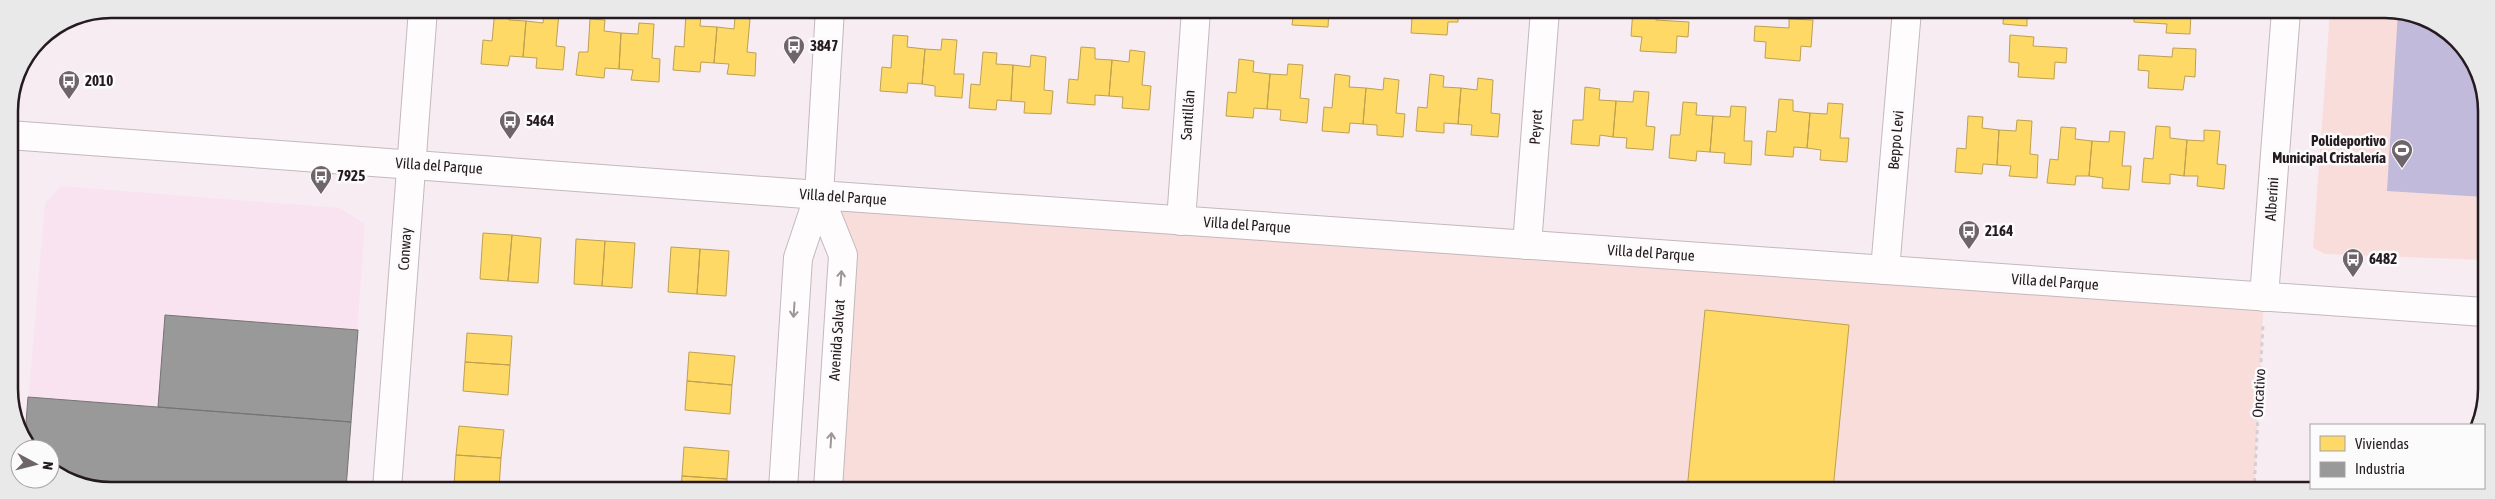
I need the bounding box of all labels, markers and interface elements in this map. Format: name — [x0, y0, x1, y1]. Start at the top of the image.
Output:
bus stop icon: 3847 — [782, 34, 806, 65]
place label: 3847 — [810, 37, 838, 54]
bus stop icon: 2010 — [57, 69, 81, 100]
place label: 2010 — [85, 72, 113, 89]
street label: Santillán — [1177, 89, 1198, 141]
bus stop icon: 5464 — [498, 109, 522, 140]
street label: Peyret — [1526, 109, 1545, 145]
street label: Beppo Levi — [1884, 110, 1907, 170]
place label: 5464 — [526, 112, 554, 129]
place label: Polideportivo Municipal Cristalería — [2272, 132, 2386, 166]
sports icon: Polideportivo Municipal Cristalería — [2390, 138, 2414, 169]
street label: Villa del Parque — [395, 154, 483, 177]
bus stop icon: 7925 — [309, 164, 333, 195]
place label: 7925 — [337, 167, 365, 184]
street label: Alberini — [2261, 176, 2282, 221]
street label: Villa del Parque — [799, 185, 887, 208]
street label: Villa del Parque — [1203, 213, 1291, 236]
bus stop icon: 2164 — [1957, 219, 1981, 250]
place label: 2164 — [1985, 222, 2013, 239]
street label: Conway — [395, 227, 414, 271]
street label: Villa del Parque — [1607, 241, 1695, 264]
bus stop icon: 6482 — [2341, 247, 2365, 278]
place label: 6482 — [2369, 250, 2397, 267]
one-way arrow — [837, 270, 846, 286]
street label: Villa del Parque — [2011, 270, 2099, 293]
street label: Avenida Salvat — [825, 299, 848, 381]
one-way arrow — [790, 302, 799, 318]
street label: Oncativo — [2249, 368, 2268, 418]
legend — [2310, 424, 2485, 489]
one-way arrow — [826, 433, 835, 449]
text: Viviendas — [2355, 435, 2409, 452]
north arrow — [10, 439, 60, 489]
text: Industria — [2355, 460, 2405, 477]
text: N — [39, 461, 56, 471]

